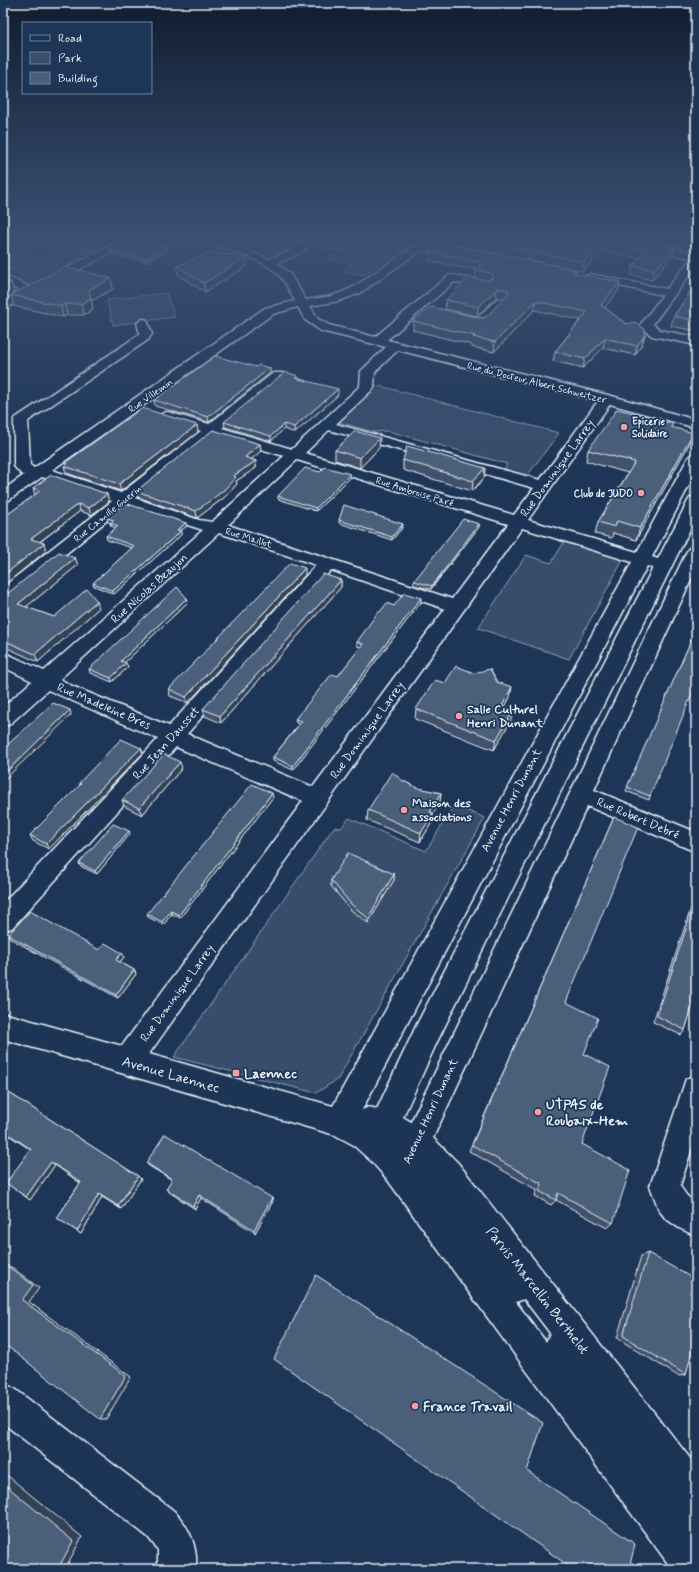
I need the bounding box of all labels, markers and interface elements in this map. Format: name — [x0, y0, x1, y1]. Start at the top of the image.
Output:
legend — [22, 22, 152, 94]
text: Road — [58, 31, 82, 47]
text: Park — [58, 51, 82, 67]
text: Building — [58, 71, 98, 88]
street label: Rue du Docteur Albert Schweitzer — [465, 360, 608, 407]
street label: Rue Villemin — [125, 375, 176, 416]
street label: Rue Dominique Larrey — [517, 416, 599, 520]
place label: Epicerie Solidaire — [632, 416, 668, 441]
marker: Epicerie Solidaire — [619, 422, 629, 432]
street label: Rue Ambroise Paré — [374, 474, 456, 511]
street label: Rue Camille Guerin — [71, 483, 145, 546]
place label: Club de JUDO — [574, 487, 633, 501]
marker: Club de JUDO — [636, 488, 646, 498]
street label: Rue Maillot — [224, 525, 274, 552]
street label: Rue Nicolas Beaujon — [108, 550, 191, 627]
street label: Rue Dominique Larrey — [327, 678, 409, 782]
street label: Rue Madeleine Bres — [54, 680, 154, 734]
place label: Salle Culturel Henri Dunant — [467, 702, 544, 732]
street label: Rue Jean Dausset — [130, 704, 204, 784]
marker: Salle Culturel Henri Dunant — [454, 711, 464, 721]
street label: Avenue Henri Dunant — [478, 746, 546, 855]
street label: Rue Robert Debré — [594, 794, 682, 844]
place label: Maison des associations — [412, 796, 472, 826]
marker: Maison des associations — [399, 805, 409, 815]
street label: Rue Dominique Larrey — [137, 941, 219, 1045]
street label: Avenue Laennec — [120, 1052, 222, 1098]
street label: Avenue Henri Dunant — [399, 1056, 462, 1167]
place label: Laennec — [244, 1065, 297, 1083]
marker: Laennec — [231, 1068, 241, 1078]
place label: UTPAS de Roubaix-Hem — [546, 1096, 628, 1130]
marker: UTPAS de Roubaix-Hem — [533, 1107, 543, 1117]
street label: Parvis Marcellin Berthelot — [482, 1223, 593, 1358]
place label: France Travail — [423, 1398, 513, 1416]
marker: France Travail — [410, 1401, 420, 1411]

